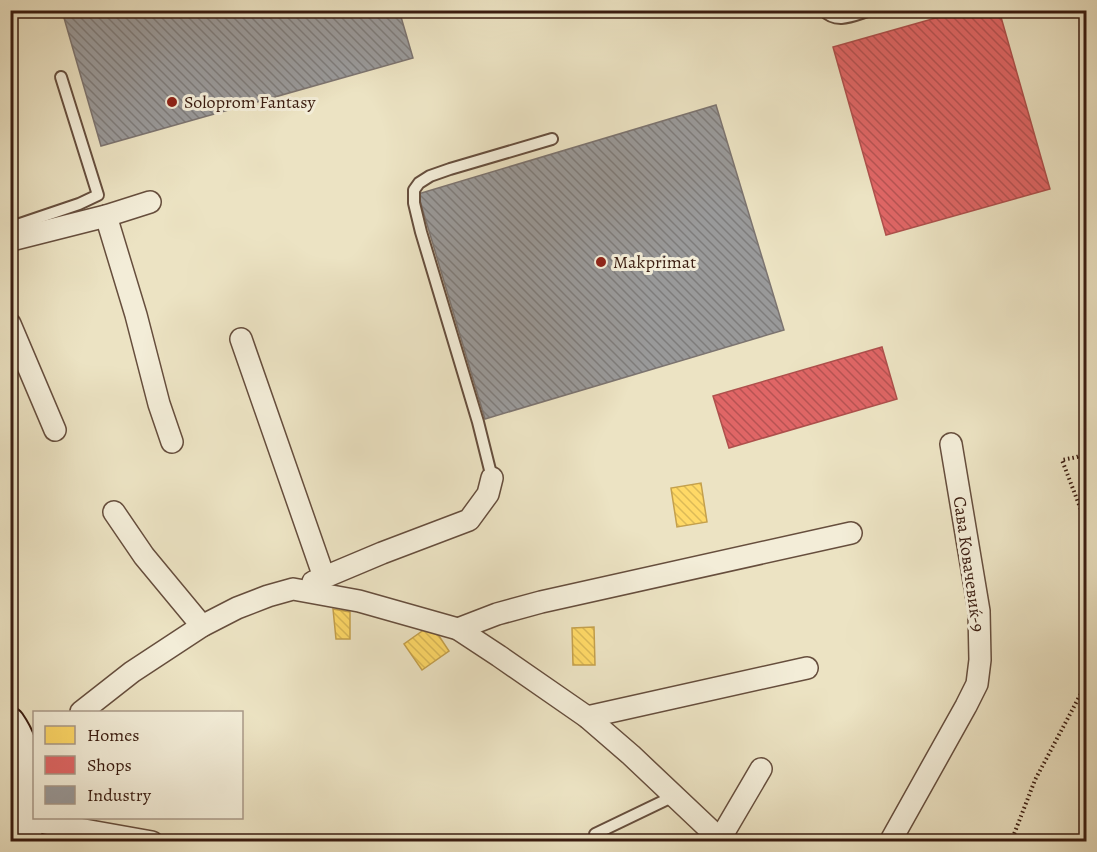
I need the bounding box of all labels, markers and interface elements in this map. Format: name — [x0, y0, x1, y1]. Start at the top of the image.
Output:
place label: Soloprom Fantasy — [184, 90, 316, 114]
marker: Soloprom Fantasy — [165, 95, 179, 109]
place label: Makprimat — [613, 250, 696, 274]
marker: Makprimat — [594, 255, 608, 269]
street label: Сава Ковачевиќ-9 — [948, 495, 990, 633]
legend — [33, 711, 243, 819]
text: Homes — [87, 723, 139, 747]
text: Shops — [87, 753, 132, 777]
text: Industry — [87, 783, 152, 807]

